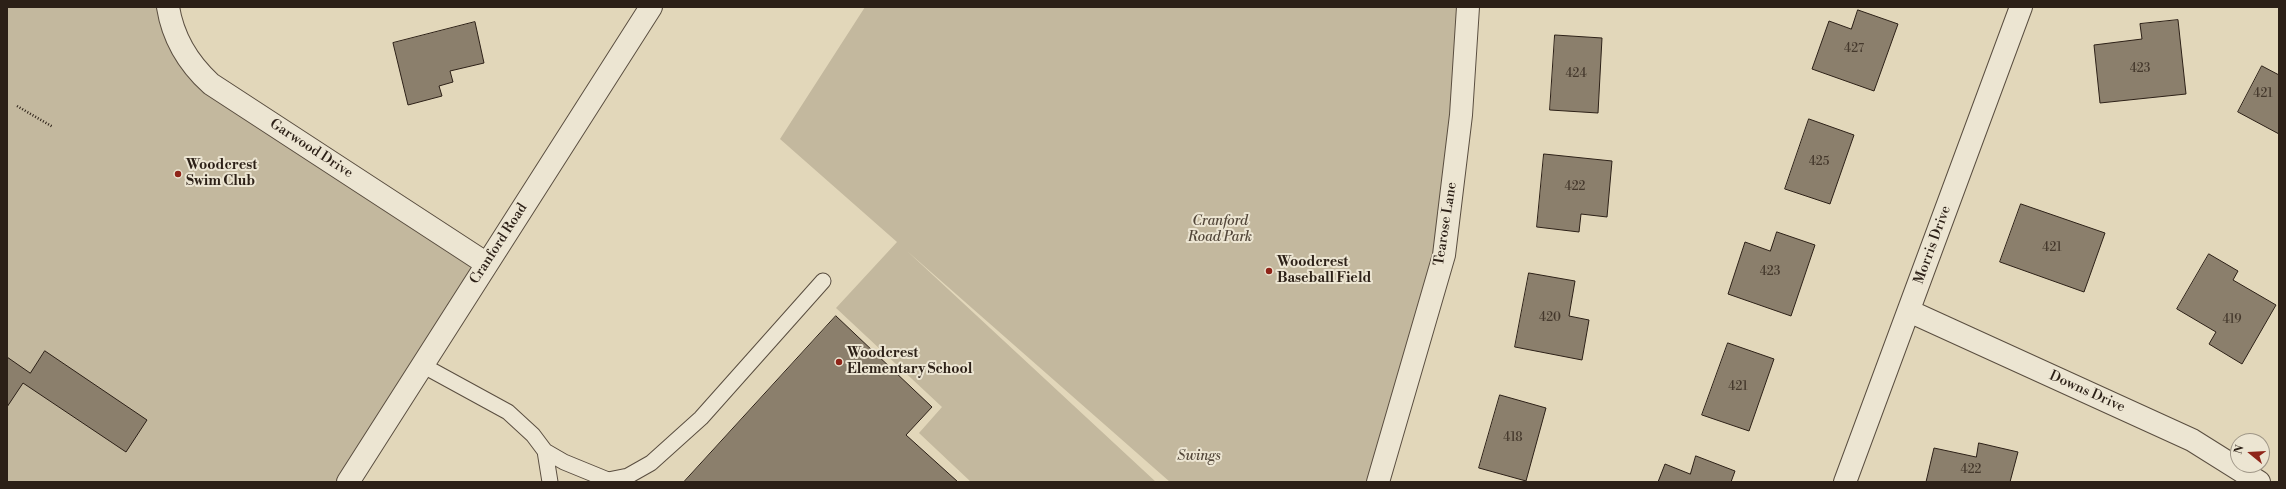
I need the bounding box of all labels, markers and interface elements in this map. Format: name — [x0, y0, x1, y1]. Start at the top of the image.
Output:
house number: 427 — [1844, 42, 1864, 56]
house number: 423 — [2130, 62, 2150, 76]
house number: 424 — [1565, 67, 1587, 81]
house number: 421 — [2253, 87, 2273, 101]
street label: Garwood Drive — [266, 116, 356, 182]
house number: 425 — [1809, 155, 1829, 169]
place label: Woodcrest Swim Club — [186, 158, 257, 190]
marker: Woodcrest Swim Club — [173, 169, 183, 179]
house number: 422 — [1565, 180, 1585, 194]
street label: Tearose Lane — [1431, 181, 1461, 267]
street label: Cranford Road — [467, 200, 531, 288]
street label: Morris Drive — [1911, 204, 1955, 286]
park label: Cranford Road Park — [1188, 214, 1252, 246]
house number: 421 — [2042, 241, 2062, 255]
place label: Woodcrest Baseball Field — [1277, 255, 1371, 288]
house number: 423 — [1760, 265, 1780, 279]
marker: Woodcrest Baseball Field — [1264, 266, 1274, 276]
house number: 420 — [1539, 311, 1561, 325]
house number: 419 — [2222, 313, 2242, 327]
place label: Woodcrest Elementary School — [847, 346, 972, 378]
marker: Woodcrest Elementary School — [834, 357, 844, 367]
street label: Downs Drive — [2047, 368, 2127, 416]
house number: 421 — [1728, 380, 1748, 394]
house number: 418 — [1503, 431, 1523, 445]
north arrow — [2230, 433, 2270, 473]
text: N — [2232, 443, 2248, 456]
park label: Swings — [1177, 449, 1221, 465]
house number: 422 — [1961, 463, 1981, 477]

